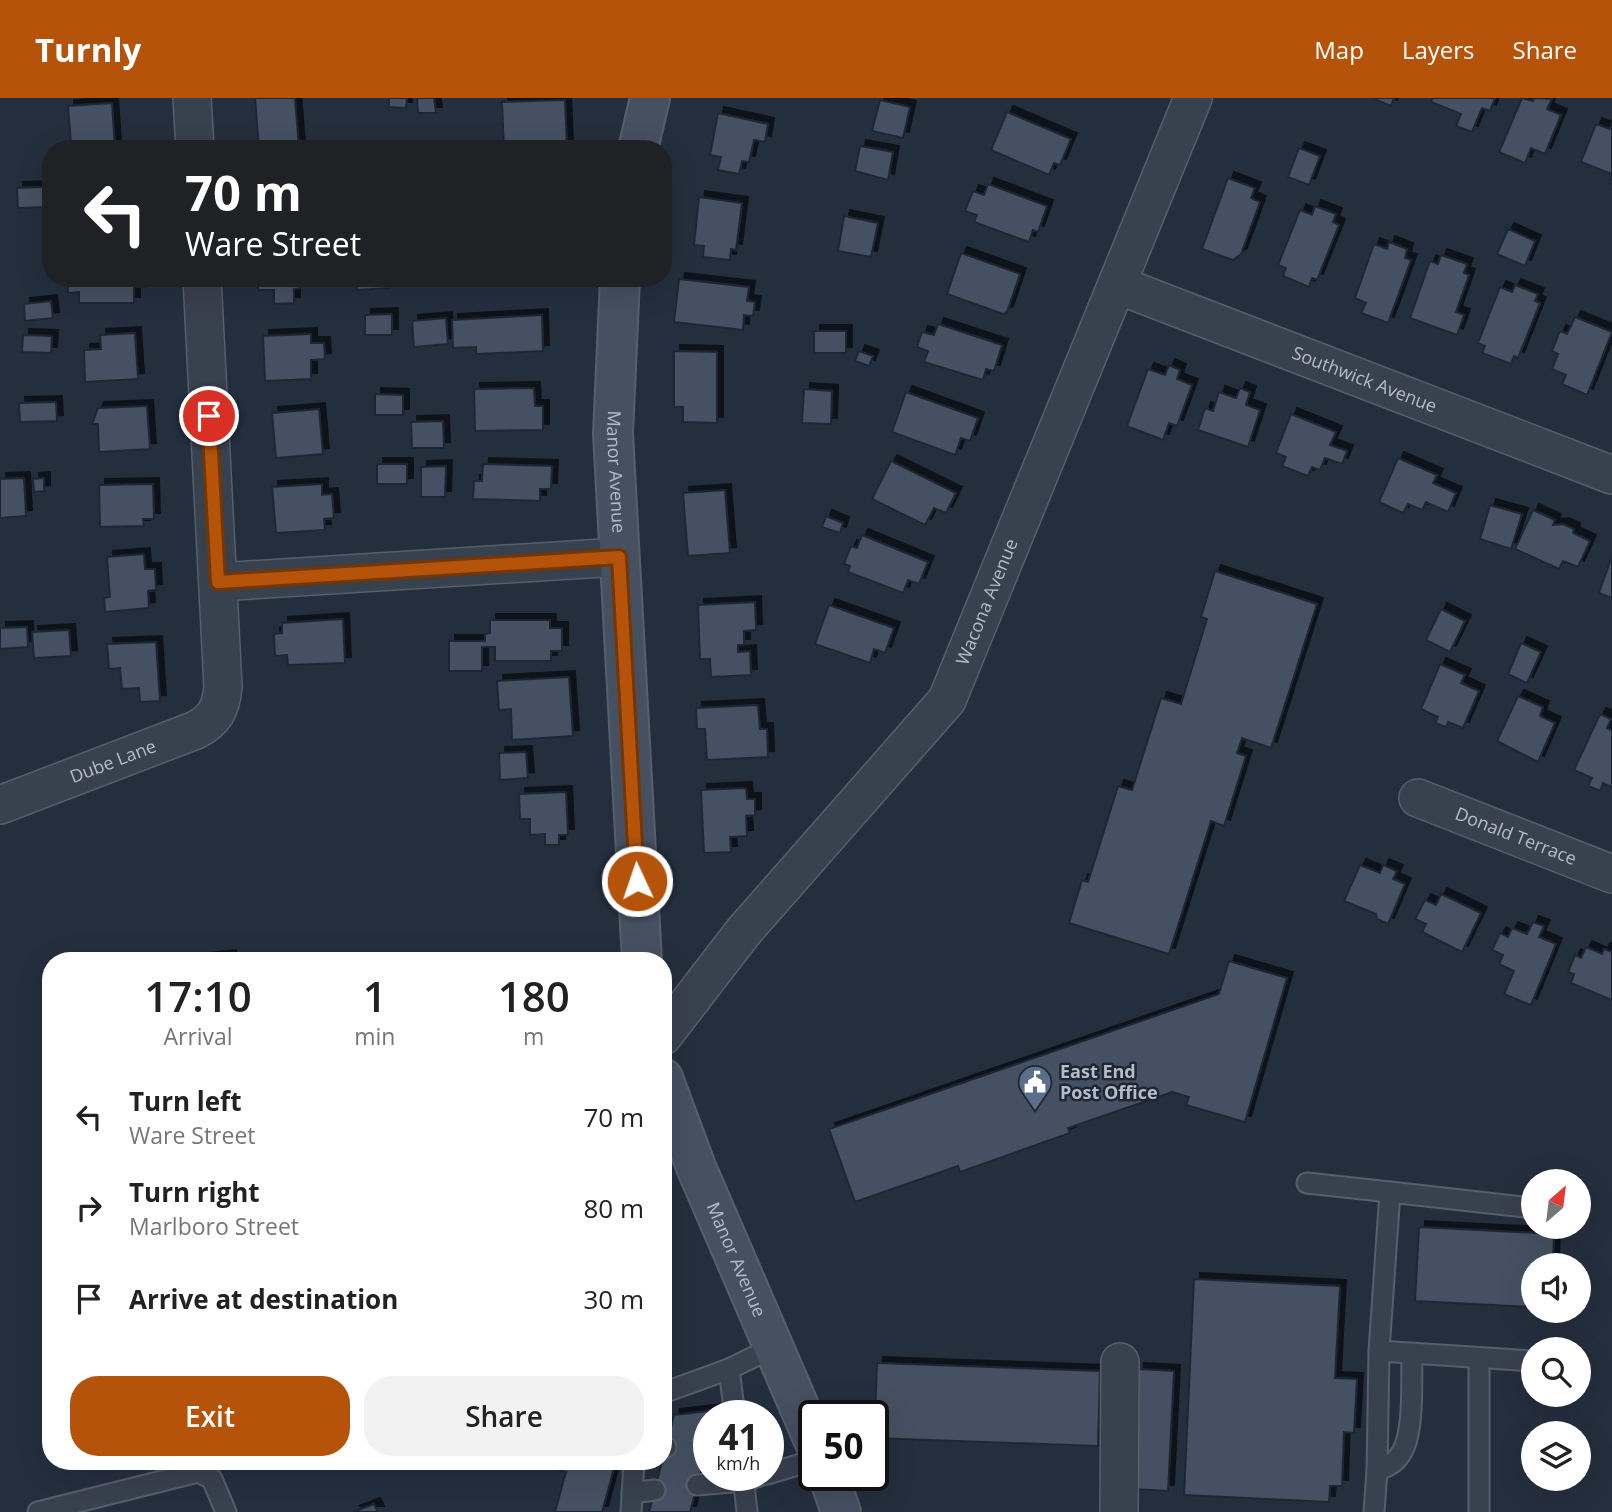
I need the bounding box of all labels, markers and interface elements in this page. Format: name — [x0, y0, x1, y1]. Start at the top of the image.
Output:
text: Turnly — [35, 27, 141, 72]
text: Map — [1314, 33, 1364, 66]
text: Layers — [1402, 33, 1475, 66]
text: Share — [1513, 33, 1577, 66]
text: 70 m — [185, 159, 302, 225]
icon: left — [70, 168, 161, 259]
text: Ware Street — [185, 222, 361, 265]
street label: Southwick Avenue — [1289, 340, 1441, 418]
pin — [179, 386, 239, 446]
icon: arrive — [190, 397, 228, 435]
street label: Manor Avenue — [602, 410, 631, 534]
street label: Wacona Avenue — [950, 535, 1023, 668]
street label: Dube Lane — [66, 733, 159, 788]
street label: Donald Terrace — [1452, 801, 1580, 870]
position arrow — [600, 844, 674, 918]
text: 17:10 — [144, 967, 252, 1024]
text: 1 — [363, 967, 387, 1024]
text: 180 — [498, 967, 570, 1024]
text: Arrival — [163, 1020, 233, 1052]
text: min — [354, 1020, 395, 1052]
text: m — [523, 1020, 544, 1052]
place label: East End Post Office — [1060, 1059, 1158, 1104]
public building icon: East End Post Office — [1016, 1063, 1054, 1112]
text: Turn left — [129, 1083, 241, 1119]
icon: left — [70, 1098, 108, 1136]
text: 70 m — [583, 1099, 644, 1135]
text: Ware Street — [129, 1119, 256, 1151]
north arrow — [1521, 1169, 1591, 1239]
map controls — [1521, 1169, 1591, 1491]
text: Turn right — [129, 1174, 260, 1210]
icon: right — [70, 1189, 108, 1227]
text: 80 m — [583, 1190, 644, 1226]
street label: Manor Avenue — [702, 1198, 772, 1321]
text: Marlboro Street — [129, 1210, 299, 1242]
button: sound — [1521, 1253, 1591, 1323]
icon: arrive — [70, 1280, 108, 1318]
text: Arrive at destination — [129, 1281, 398, 1317]
text: 30 m — [583, 1281, 644, 1317]
button: search — [1521, 1337, 1591, 1407]
button: Exit — [70, 1376, 350, 1456]
button: Share — [364, 1376, 644, 1456]
speed limit sign: 50 — [798, 1400, 889, 1491]
text: 41 — [718, 1413, 759, 1460]
button: layers — [1521, 1421, 1591, 1491]
text: km/h — [717, 1451, 760, 1475]

